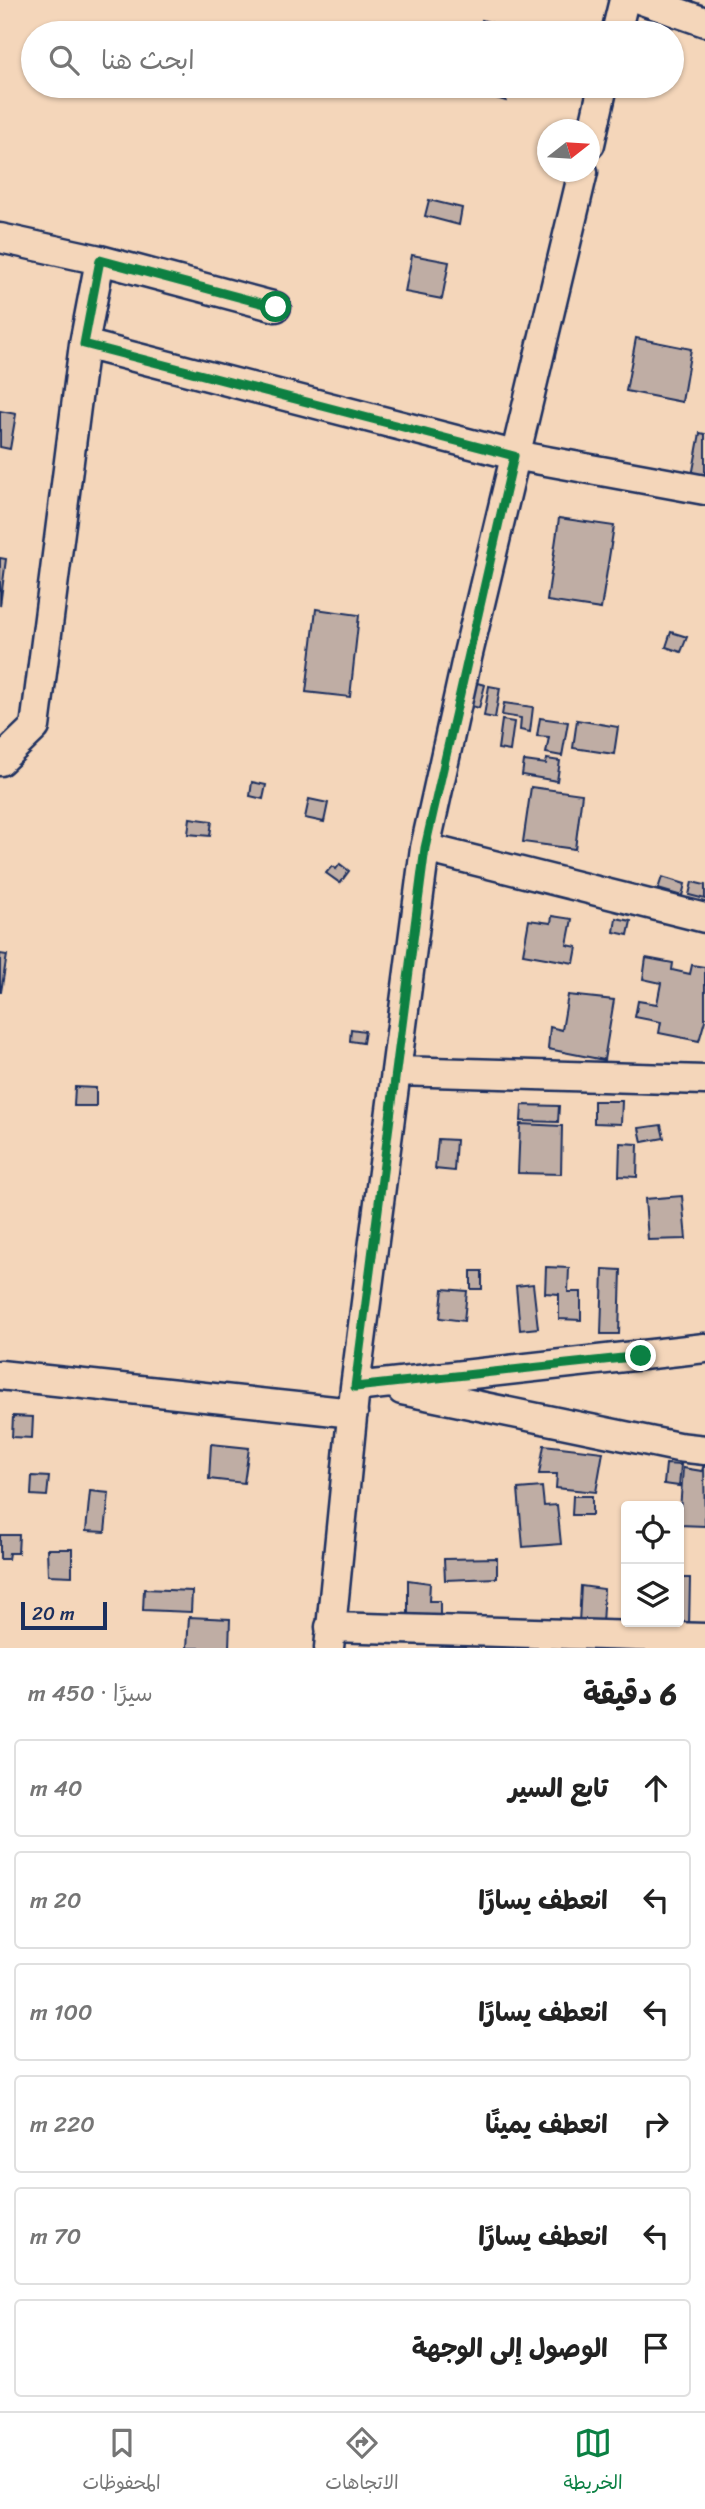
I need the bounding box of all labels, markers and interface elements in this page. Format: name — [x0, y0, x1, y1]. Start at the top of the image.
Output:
search box — [21, 21, 684, 98]
text: ابحث هنا — [101, 37, 195, 83]
icon: search — [45, 41, 83, 79]
north arrow — [537, 119, 600, 182]
route start — [260, 291, 291, 322]
route end — [625, 1340, 656, 1371]
map controls — [621, 1501, 684, 1627]
button: locate — [621, 1501, 684, 1564]
button: layers — [621, 1564, 684, 1627]
text: 20 m — [32, 1597, 75, 1630]
scale bar — [21, 1599, 107, 1631]
text: 6 دقيقة — [583, 1667, 677, 1721]
text: سيرًا · 450 m — [28, 1673, 153, 1714]
text: تابع السير — [509, 1765, 608, 1811]
text: 40 m — [30, 1768, 83, 1809]
icon: ahead — [637, 1769, 675, 1807]
text: انعطف يسارًا — [478, 1877, 608, 1923]
text: 20 m — [30, 1880, 81, 1921]
icon: left — [637, 1881, 675, 1919]
text: انعطف يسارًا — [478, 1989, 608, 2035]
text: 100 m — [30, 1992, 93, 2033]
icon: left — [637, 1993, 675, 2031]
text: انعطف يمينًا — [485, 2101, 608, 2147]
text: 220 m — [30, 2104, 95, 2145]
icon: right — [637, 2105, 675, 2143]
text: انعطف يسارًا — [478, 2213, 608, 2259]
text: 70 m — [30, 2216, 81, 2257]
icon: left — [637, 2217, 675, 2255]
text: الوصول إلى الوجهة — [412, 2325, 608, 2371]
icon: arrive — [637, 2329, 675, 2367]
tab: المحفوظات — [82, 2424, 161, 2499]
tab: الاتجاهات — [325, 2424, 399, 2499]
tab: الخريطة — [563, 2424, 623, 2499]

